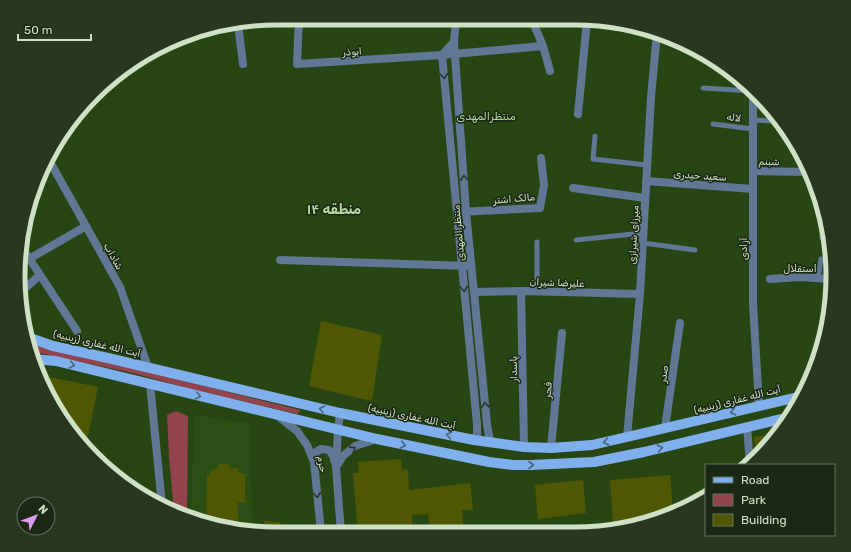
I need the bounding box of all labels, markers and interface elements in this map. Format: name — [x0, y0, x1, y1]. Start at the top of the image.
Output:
scale bar — [18, 16, 91, 42]
text: 50 m — [24, 23, 52, 37]
street label: ابوذر — [341, 45, 362, 59]
one-way arrow — [439, 73, 448, 79]
district label: منتظرالمهدی — [456, 110, 516, 123]
street label: لاله — [726, 111, 742, 125]
street label: شبنم — [758, 156, 780, 168]
street label: سعید حیدری — [673, 168, 727, 184]
one-way arrow — [459, 175, 468, 181]
street label: مالک اشتر — [492, 191, 536, 207]
district label: منطقه ۱۴ — [307, 201, 361, 218]
street label: منتظر المهدی — [451, 204, 467, 262]
street label: میرزای شیرازی — [626, 205, 642, 265]
street label: آزادی — [738, 238, 750, 260]
street label: شاداب — [101, 241, 125, 272]
street label: استقلال — [783, 263, 817, 275]
street label: علیرضا شیران — [529, 276, 585, 290]
one-way arrow — [460, 286, 469, 292]
street label: آیت الله غفاری (زینبیه) — [52, 328, 142, 360]
street label: پاسدار — [508, 356, 521, 383]
one-way arrow — [68, 360, 75, 369]
street label: صدر — [657, 365, 671, 385]
street label: فجر — [541, 381, 555, 400]
street label: آیت الله غفاری (زینبیه) — [692, 383, 782, 417]
one-way arrow — [195, 391, 201, 399]
street label: آیت الله غفاری (زینبیه) — [367, 402, 457, 432]
one-way arrow — [481, 402, 490, 408]
one-way arrow — [319, 405, 325, 413]
one-way arrow — [729, 408, 736, 416]
one-way arrow — [446, 432, 452, 440]
one-way arrow — [603, 437, 609, 445]
one-way arrow — [400, 440, 406, 448]
one-way arrow — [657, 444, 663, 452]
one-way arrow — [349, 446, 356, 453]
street label: حرم — [315, 455, 330, 474]
one-way arrow — [528, 461, 534, 469]
legend — [705, 464, 835, 536]
text: Road — [741, 473, 769, 487]
one-way arrow — [312, 492, 321, 498]
text: Park — [741, 493, 767, 507]
north arrow — [16, 496, 56, 536]
text: N — [36, 502, 51, 517]
text: Building — [741, 513, 787, 527]

